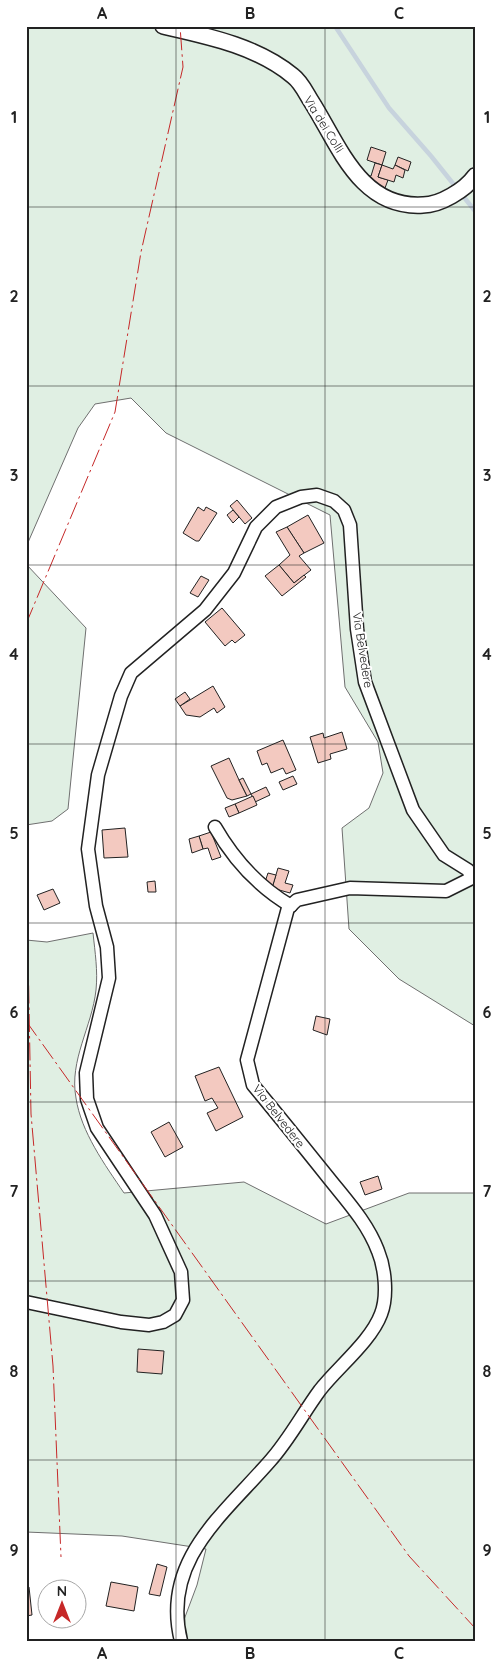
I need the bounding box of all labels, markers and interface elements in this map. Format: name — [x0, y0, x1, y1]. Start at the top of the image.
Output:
text: A — [97, 3, 108, 23]
text: B — [245, 3, 255, 23]
text: C — [394, 3, 404, 23]
street label: Via dei Colli — [301, 93, 347, 155]
text: 1 — [11, 107, 17, 127]
text: 1 — [484, 107, 490, 127]
text: 2 — [9, 286, 19, 306]
text: 2 — [482, 286, 492, 306]
text: 3 — [10, 465, 18, 485]
text: 3 — [483, 465, 491, 485]
street label: Via Belvedere — [350, 611, 376, 689]
text: 4 — [9, 644, 19, 664]
text: 4 — [482, 644, 492, 664]
text: 5 — [9, 823, 19, 843]
text: 5 — [482, 823, 492, 843]
text: 6 — [10, 1002, 19, 1022]
text: 6 — [483, 1002, 492, 1022]
street label: Via Belvedere — [250, 1081, 309, 1151]
text: 7 — [10, 1181, 19, 1201]
text: 7 — [483, 1181, 492, 1201]
text: 8 — [10, 1361, 19, 1381]
text: 8 — [483, 1361, 492, 1381]
text: 9 — [9, 1540, 19, 1560]
text: 9 — [482, 1540, 492, 1560]
north arrow — [38, 1580, 88, 1630]
text: N — [57, 1582, 67, 1600]
text: A — [97, 1643, 108, 1663]
text: B — [245, 1643, 255, 1663]
text: C — [394, 1643, 404, 1663]

